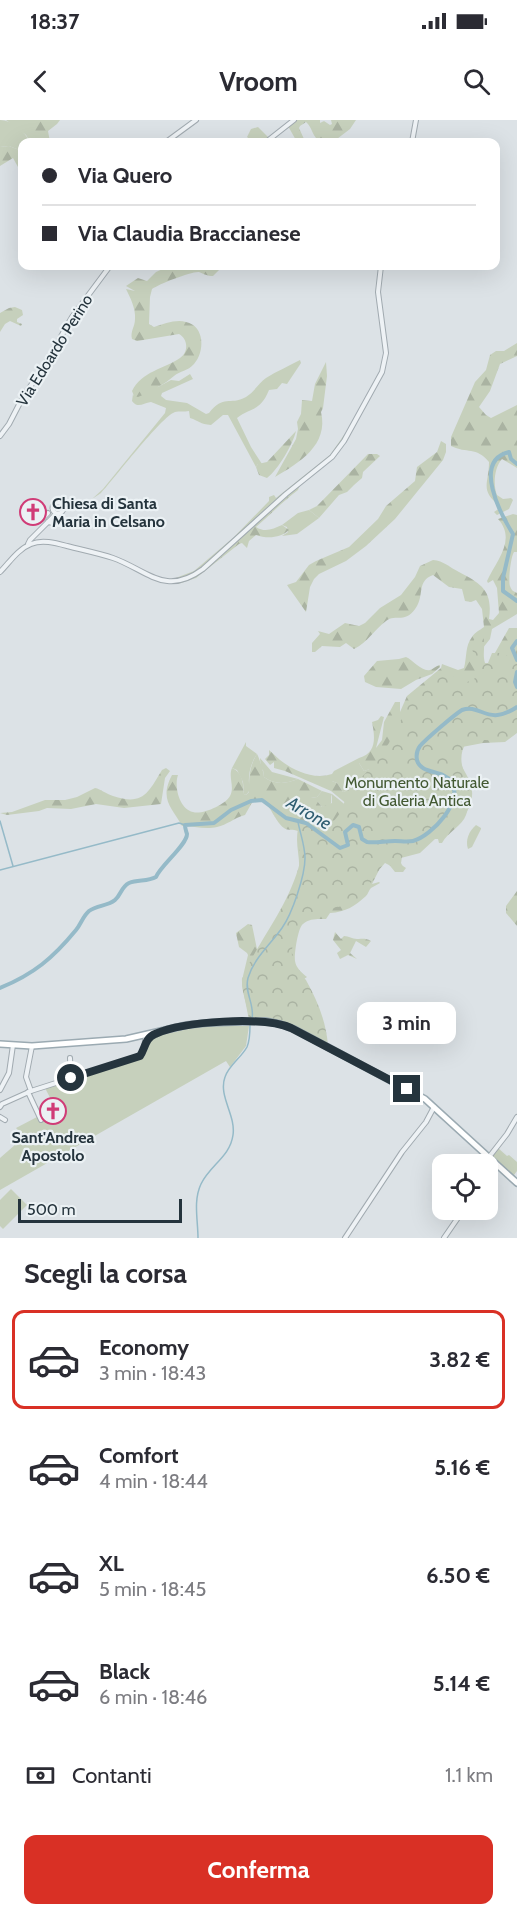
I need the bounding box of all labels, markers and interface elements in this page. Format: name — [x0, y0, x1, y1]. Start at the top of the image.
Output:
text: 18:37 — [30, 8, 79, 35]
icon: back — [24, 65, 57, 98]
text: Vroom — [219, 65, 298, 98]
icon: search — [460, 65, 493, 98]
text: Via Quero — [78, 162, 172, 189]
text: Via Claudia Braccianese — [78, 220, 301, 247]
street label: Via Edoardo Perino — [12, 291, 97, 410]
place label: Chiesa di Santa Maria in Celsano — [52, 494, 165, 531]
church icon: Chiesa di Santa Maria in Celsano — [18, 497, 48, 527]
park label: Monumento Naturale di Galeria Antica — [345, 773, 489, 810]
water label: Arrone — [282, 791, 335, 835]
callout: 3 min — [358, 1002, 456, 1044]
text: 3 min — [382, 1011, 431, 1035]
route start — [57, 1064, 84, 1091]
route end — [393, 1075, 420, 1102]
church icon: Sant'Andrea Apostolo — [38, 1096, 68, 1126]
place label: Sant'Andrea Apostolo — [11, 1128, 95, 1165]
map controls — [432, 1154, 498, 1220]
button: locate — [432, 1154, 498, 1220]
scale bar — [18, 1196, 182, 1224]
text: 500 m — [27, 1200, 76, 1219]
text: Scegli la corsa — [24, 1257, 187, 1290]
icon: car — [27, 1333, 81, 1387]
text: Economy — [99, 1334, 189, 1361]
text: 3.82 € — [429, 1346, 490, 1373]
text: 3 min · 18:43 — [99, 1361, 206, 1385]
icon: car — [27, 1441, 81, 1495]
text: Comfort — [99, 1442, 178, 1469]
text: 5.16 € — [434, 1454, 490, 1481]
text: 4 min · 18:44 — [99, 1469, 208, 1493]
icon: car — [27, 1549, 81, 1603]
text: XL — [99, 1550, 124, 1577]
text: 6.50 € — [426, 1562, 490, 1589]
text: 5 min · 18:45 — [99, 1577, 206, 1601]
icon: car — [27, 1657, 81, 1711]
text: Black — [99, 1658, 150, 1685]
text: 5.14 € — [433, 1670, 490, 1697]
text: 6 min · 18:46 — [99, 1685, 207, 1709]
icon: cash — [24, 1759, 57, 1792]
text: Contanti — [72, 1762, 152, 1789]
text: 1.1 km — [445, 1763, 493, 1787]
button: Conferma — [24, 1835, 493, 1904]

